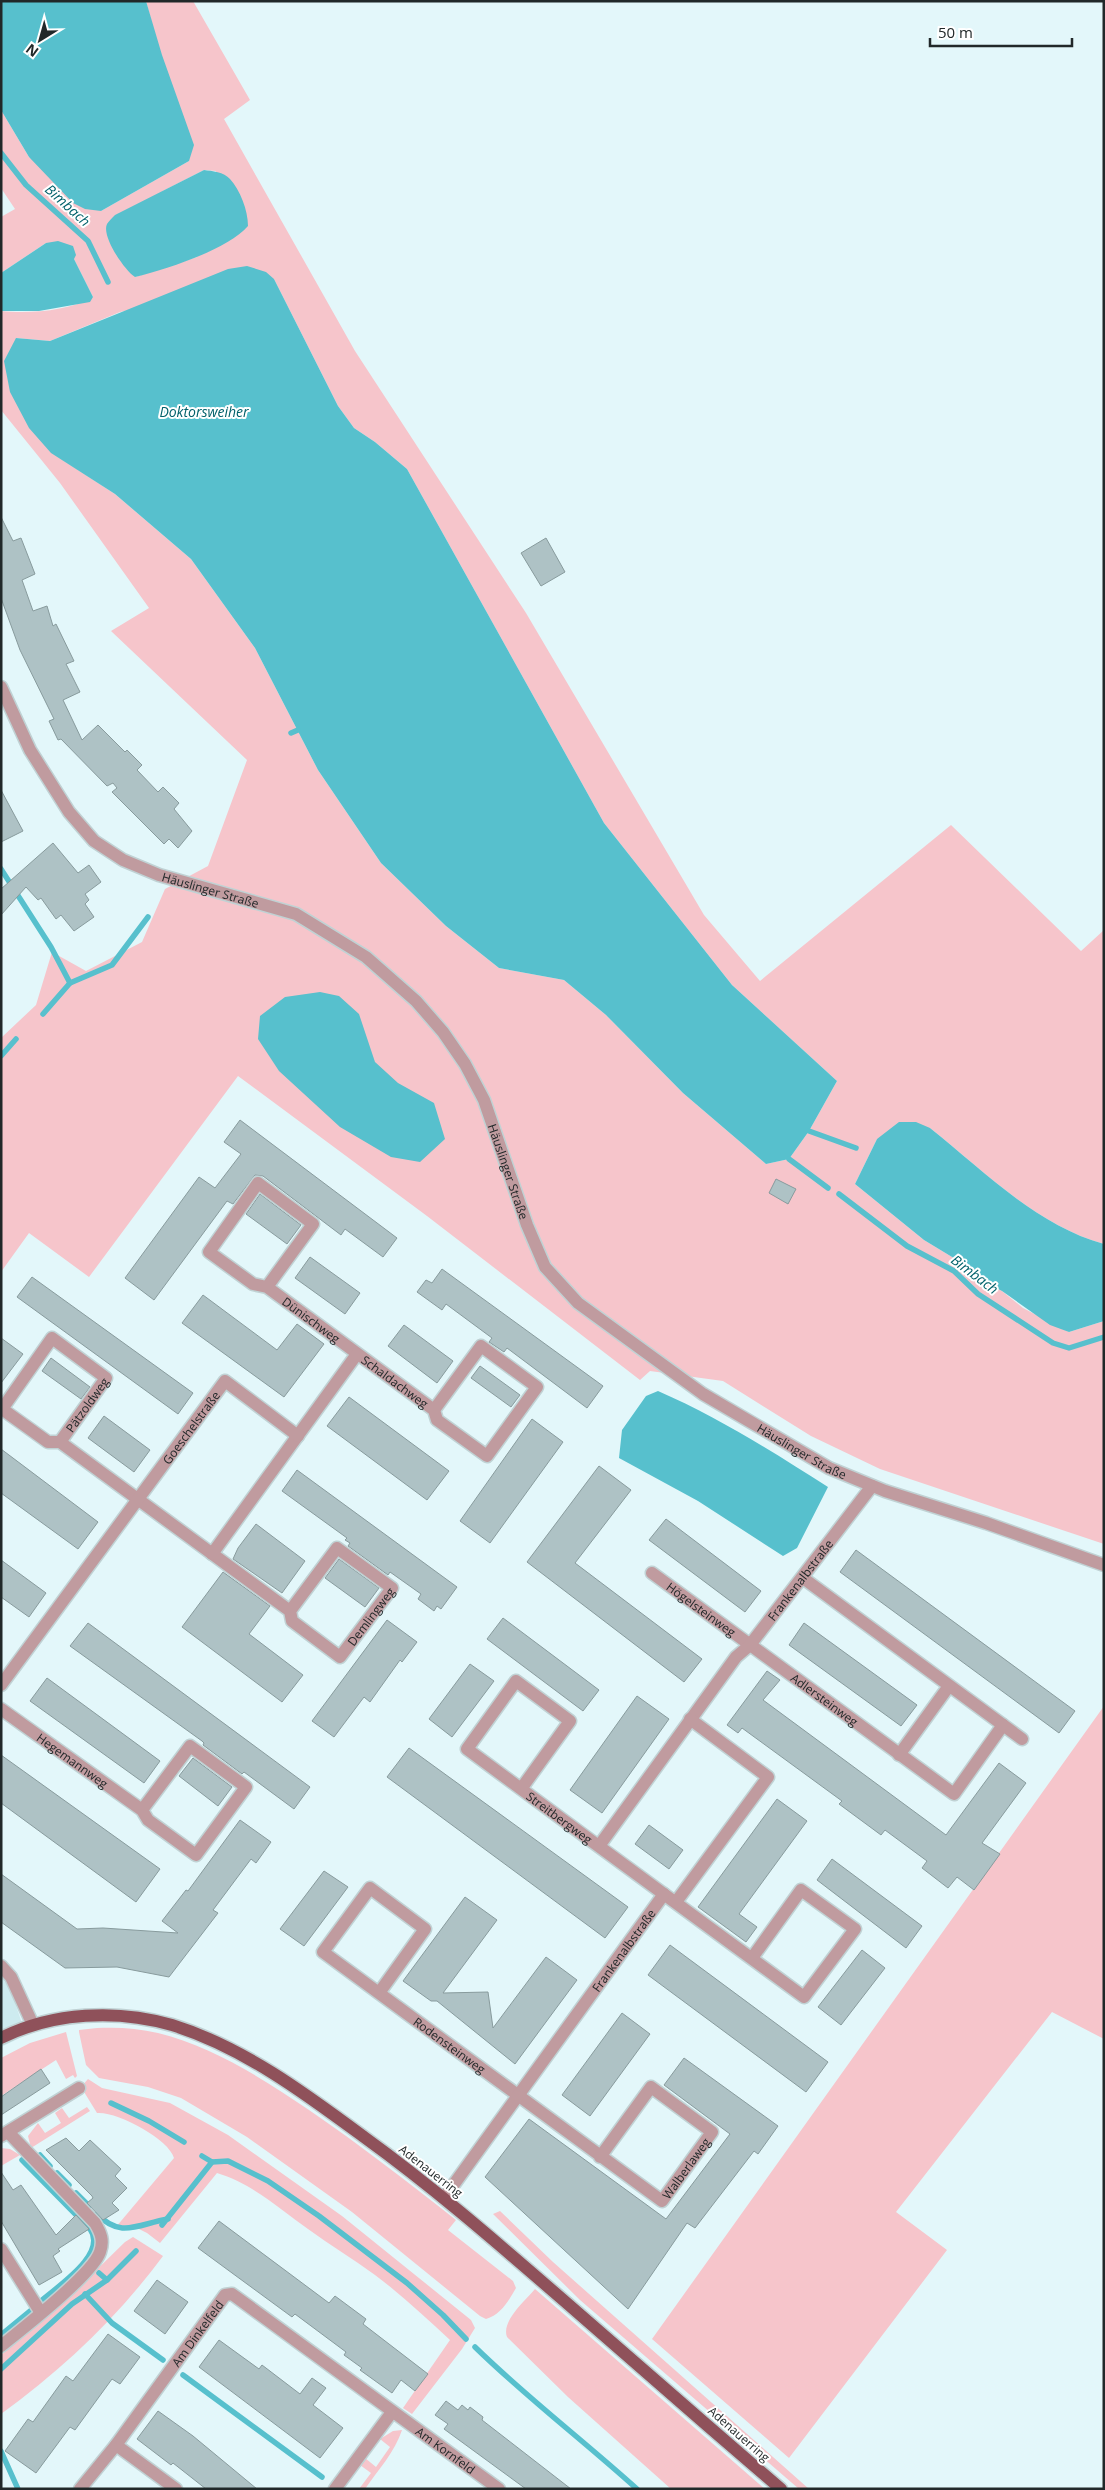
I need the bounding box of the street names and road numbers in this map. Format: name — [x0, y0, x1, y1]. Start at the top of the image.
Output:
street label: Häuslinger Straße — [160, 868, 261, 912]
street label: Häuslinger Straße — [484, 1121, 533, 1222]
street label: Dünischweg — [279, 1293, 344, 1347]
street label: Schaldachweg — [358, 1351, 432, 1412]
street label: Pätzoldweg — [61, 1373, 113, 1436]
street label: Goeschelstraße — [158, 1387, 224, 1467]
street label: Häuslinger Straße — [754, 1419, 849, 1483]
street label: Frankenalbstraße — [763, 1535, 837, 1624]
street label: Högelsteinweg — [663, 1578, 740, 1640]
street label: Demlingweg — [343, 1583, 399, 1649]
street label: Adlersteinweg — [788, 1669, 862, 1730]
street label: Hegemannweg — [33, 1729, 112, 1792]
street label: Streitbergweg — [523, 1787, 596, 1848]
street label: Frankenalbstraße — [588, 1905, 659, 1995]
street label: Rodensteinweg — [410, 2013, 490, 2078]
street label: Walberlaweg — [658, 2134, 714, 2202]
street label: Adenauerring — [396, 2141, 467, 2202]
street label: Am Dinkelfeld — [167, 2297, 227, 2370]
street label: Adenauerring — [705, 2402, 774, 2466]
street label: Am Kornfeld — [413, 2423, 479, 2478]

